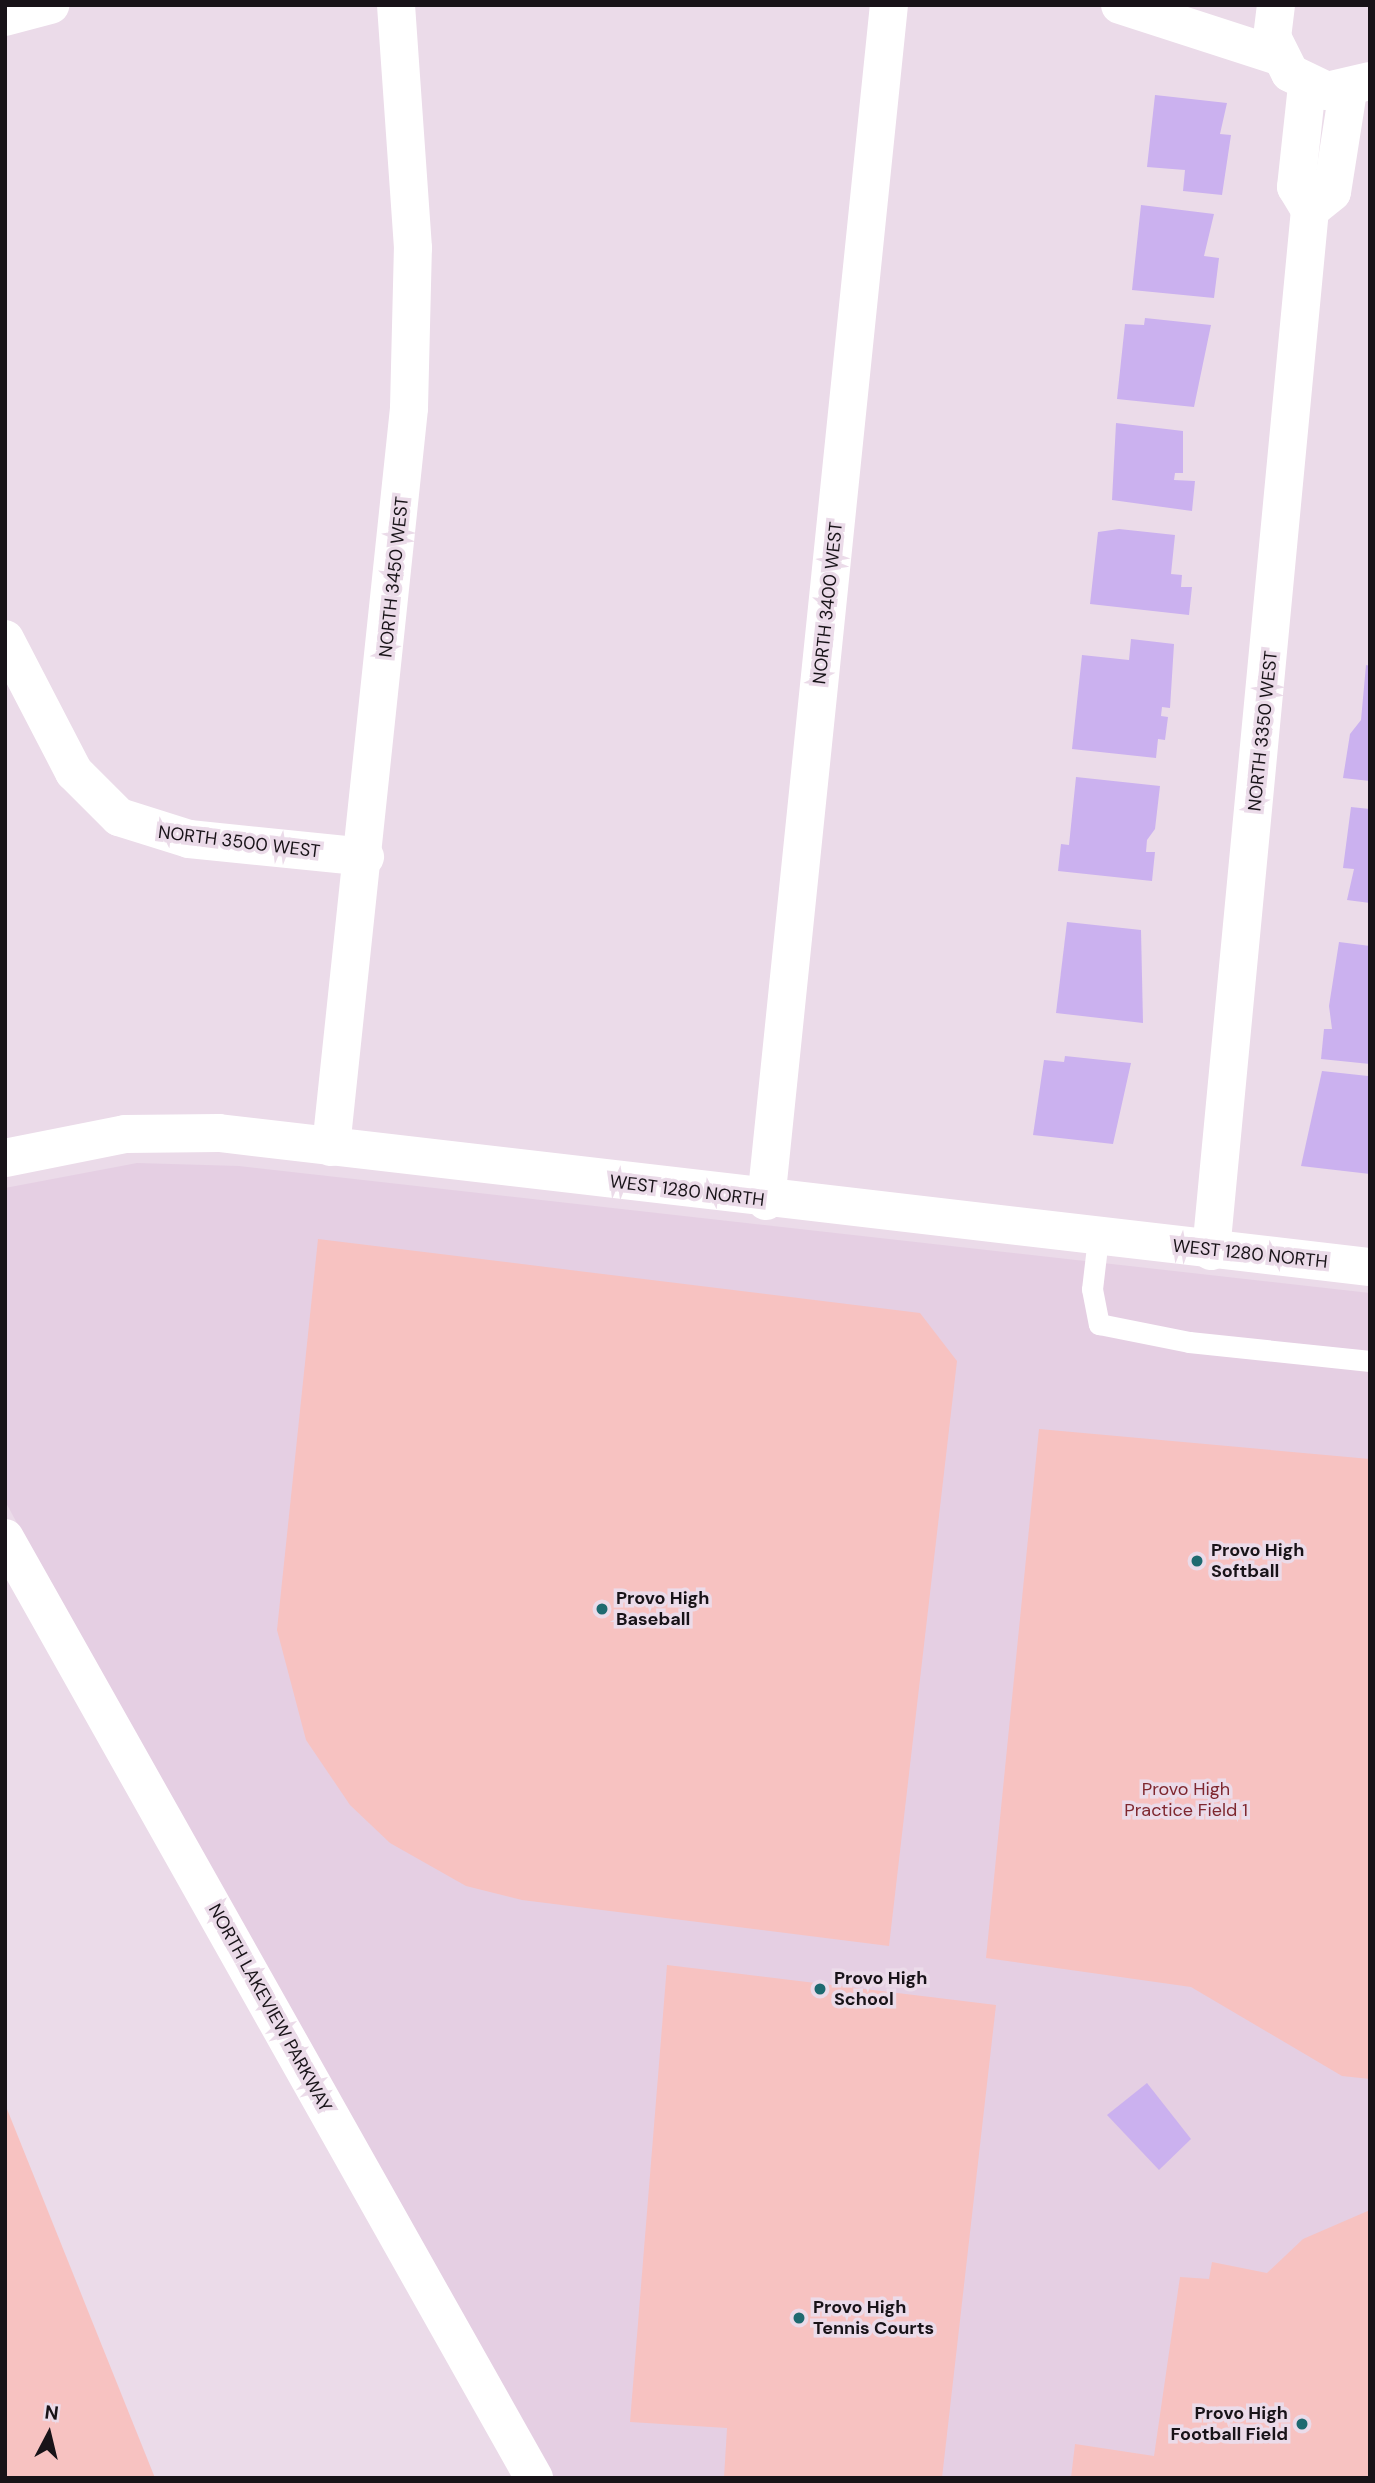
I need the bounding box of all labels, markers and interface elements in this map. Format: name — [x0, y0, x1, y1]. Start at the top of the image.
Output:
street label: NORTH 3450 WEST — [375, 495, 413, 659]
street label: NORTH 3400 WEST — [809, 521, 847, 685]
street label: NORTH 3350 WEST — [1244, 650, 1282, 812]
street label: NORTH 3500 WEST — [157, 821, 321, 863]
street label: WEST 1280 NORTH — [608, 1171, 766, 1211]
street label: WEST 1280 NORTH — [1171, 1235, 1329, 1273]
place label: Provo High Softball — [1211, 1540, 1304, 1582]
marker: Provo High Softball — [1189, 1553, 1205, 1569]
place label: Provo High Baseball — [616, 1588, 709, 1630]
marker: Provo High Baseball — [594, 1601, 610, 1617]
park label: Provo High Practice Field 1 — [1124, 1779, 1248, 1822]
street label: NORTH LAKEVIEW PARKWAY — [204, 1900, 336, 2116]
place label: Provo High School — [834, 1968, 927, 2010]
marker: Provo High School — [812, 1981, 828, 1997]
place label: Provo High Tennis Courts — [813, 2297, 934, 2340]
marker: Provo High Tennis Courts — [791, 2310, 807, 2326]
north arrow — [14, 2399, 84, 2469]
text: N — [43, 2399, 60, 2426]
place label: Provo High Football Field — [1171, 2403, 1288, 2446]
marker: Provo High Football Field — [1294, 2416, 1310, 2432]

